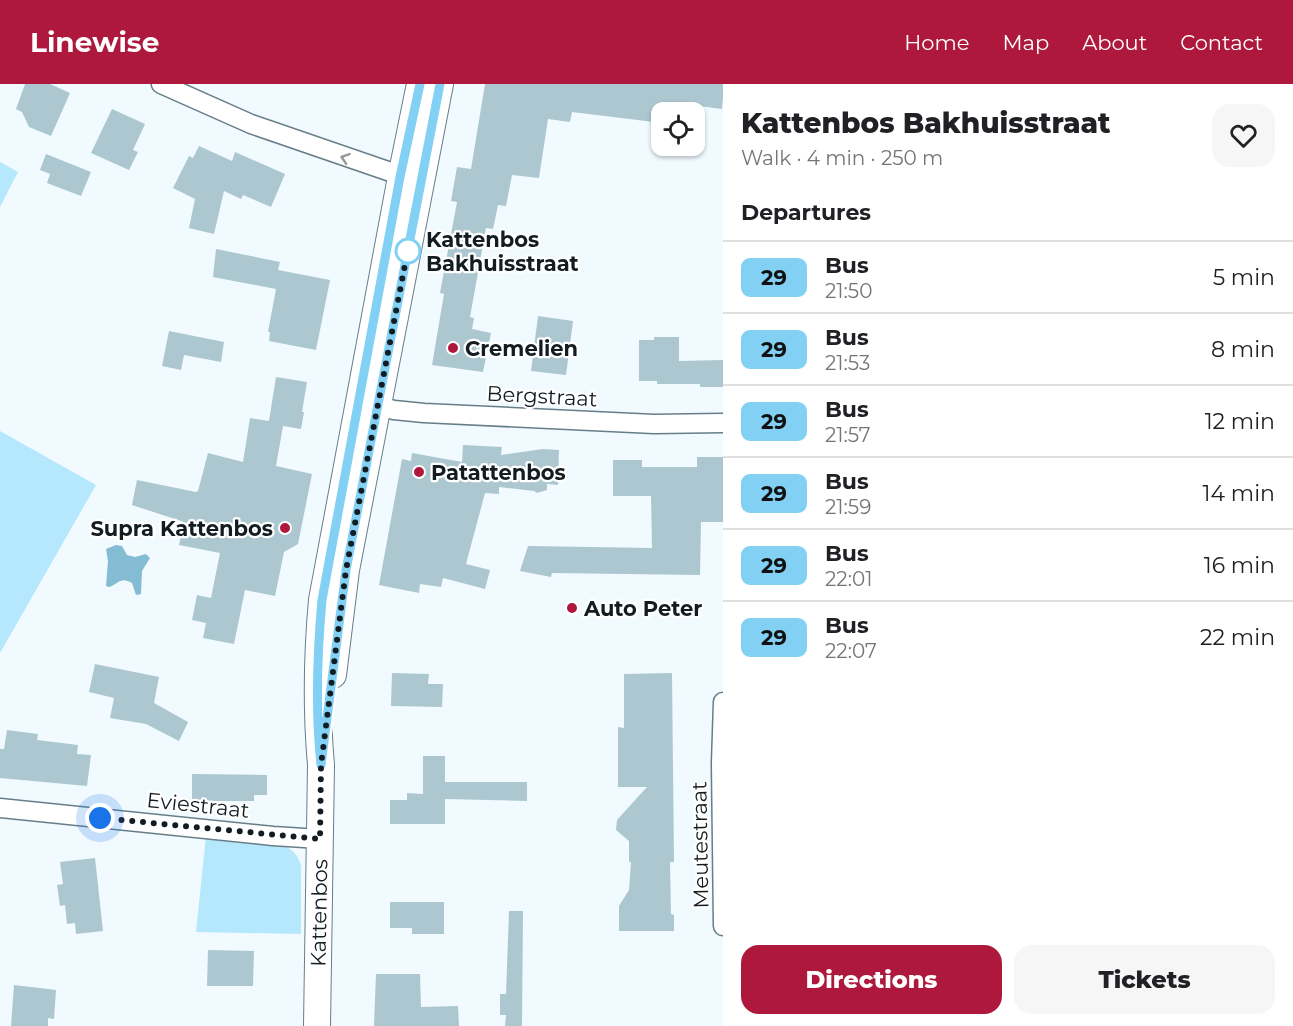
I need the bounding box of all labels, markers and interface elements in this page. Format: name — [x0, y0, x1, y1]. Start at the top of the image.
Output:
text: Linewise — [30, 25, 159, 59]
text: Home — [904, 30, 969, 55]
text: Map — [1002, 30, 1049, 55]
text: About — [1082, 30, 1147, 55]
text: Contact — [1180, 30, 1263, 55]
map controls — [651, 102, 705, 156]
button: locate — [651, 102, 705, 156]
button: heart — [1212, 104, 1275, 167]
text: Kattenbos Bakhuisstraat — [741, 106, 1111, 140]
text: Walk · 4 min · 250 m — [741, 146, 943, 170]
one-way arrow — [340, 152, 351, 165]
text: Departures — [741, 199, 871, 226]
place label: Kattenbos Bakhuisstraat — [426, 227, 579, 276]
marker: Kattenbos Bakhuisstraat — [395, 238, 421, 264]
text: Bus — [825, 252, 869, 279]
text: 5 min — [1213, 264, 1275, 291]
text: 29 — [761, 265, 787, 290]
text: 21:50 — [825, 279, 872, 303]
text: Bus — [825, 324, 869, 351]
place label: Cremelien — [465, 336, 578, 361]
text: 8 min — [1211, 336, 1275, 363]
text: 29 — [761, 337, 787, 362]
marker: Cremelien — [446, 341, 460, 355]
text: 21:53 — [825, 351, 870, 375]
street label: Bergstraat — [486, 381, 598, 411]
text: Bus — [825, 396, 869, 423]
text: 12 min — [1205, 408, 1275, 435]
text: 29 — [761, 409, 787, 434]
text: 21:57 — [825, 423, 871, 447]
place label: Patattenbos — [431, 460, 566, 485]
marker: Patattenbos — [412, 465, 426, 479]
text: Bus — [825, 468, 869, 495]
text: 14 min — [1203, 480, 1275, 507]
text: 29 — [761, 481, 787, 506]
text: 21:59 — [825, 495, 871, 519]
place label: Supra Kattenbos — [90, 516, 273, 541]
marker: Supra Kattenbos — [278, 521, 292, 535]
text: Bus — [825, 540, 869, 567]
text: 16 min — [1204, 552, 1275, 579]
text: 29 — [761, 553, 787, 578]
text: 22:01 — [825, 567, 872, 591]
place label: Auto Peter — [583, 596, 702, 621]
marker: Auto Peter — [565, 601, 579, 615]
text: Bus — [825, 612, 869, 639]
text: 22 min — [1200, 624, 1275, 651]
text: 29 — [761, 625, 787, 650]
text: 22:07 — [825, 639, 877, 663]
street label: Meutestraat — [686, 781, 714, 909]
street label: Eviestraat — [145, 787, 251, 823]
your location — [85, 803, 115, 833]
street label: Kattenbos — [306, 859, 332, 967]
button: Directions — [741, 945, 1002, 1014]
button: Tickets — [1014, 945, 1275, 1014]

